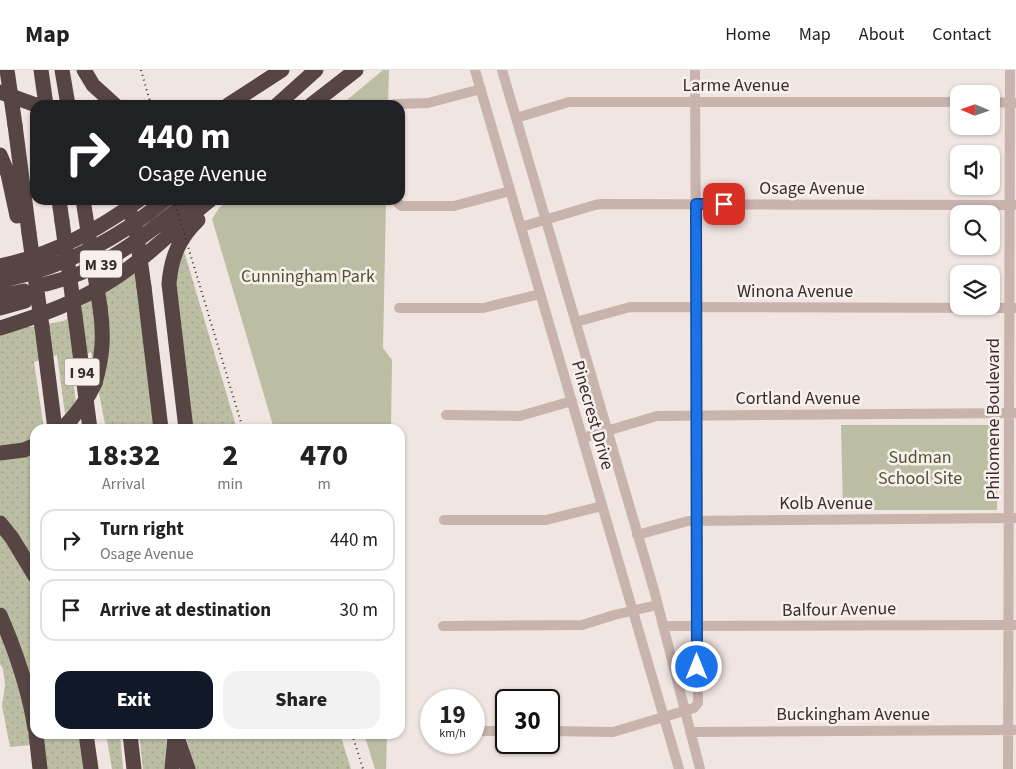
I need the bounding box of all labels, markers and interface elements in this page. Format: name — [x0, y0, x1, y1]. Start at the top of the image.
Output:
text: Map — [25, 17, 70, 52]
text: Home — [725, 22, 771, 47]
text: Map — [799, 22, 831, 47]
text: About — [859, 22, 904, 47]
text: Contact — [932, 22, 991, 47]
street label: Larme Avenue — [683, 73, 790, 98]
north arrow — [950, 85, 1000, 135]
map controls — [950, 85, 1000, 315]
text: 440 m — [138, 112, 230, 162]
icon: right — [55, 120, 120, 185]
button: sound — [950, 145, 1000, 195]
text: Osage Avenue — [138, 158, 267, 190]
street label: Osage Avenue — [759, 176, 865, 201]
pin — [703, 183, 745, 225]
icon: arrive — [710, 190, 738, 218]
button: search — [950, 205, 1000, 255]
road number: M 39 — [80, 250, 122, 278]
park label: Cunningham Park — [241, 264, 375, 289]
button: layers — [950, 265, 1000, 315]
street label: Winona Avenue — [737, 279, 853, 304]
street label: Philomene Boulevard — [981, 338, 1006, 500]
road number: I 94 — [64, 358, 100, 386]
street label: Pinecrest Drive — [565, 358, 620, 473]
street label: Cortland Avenue — [736, 386, 861, 411]
text: 18:32 — [87, 434, 160, 477]
text: 2 — [222, 434, 238, 477]
text: 470 — [300, 434, 348, 477]
park label: Sudman School Site — [878, 445, 962, 491]
text: Arrival — [102, 473, 145, 495]
text: min — [217, 473, 243, 495]
text: m — [317, 473, 331, 495]
street label: Kolb Avenue — [779, 491, 873, 516]
text: Turn right — [100, 516, 184, 543]
icon: right — [57, 526, 85, 554]
text: 440 m — [330, 527, 378, 554]
text: Osage Avenue — [100, 543, 194, 565]
icon: arrive — [57, 596, 85, 624]
street label: Balfour Avenue — [782, 596, 896, 623]
text: Arrive at destination — [100, 597, 271, 624]
text: 30 m — [340, 597, 378, 624]
position arrow — [670, 640, 722, 692]
button: Exit — [55, 671, 213, 729]
button: Share — [223, 671, 380, 729]
speed limit sign: 30 — [495, 689, 560, 754]
text: 19 — [439, 697, 466, 733]
street label: Buckingham Avenue — [776, 702, 930, 727]
text: km/h — [439, 725, 466, 742]

